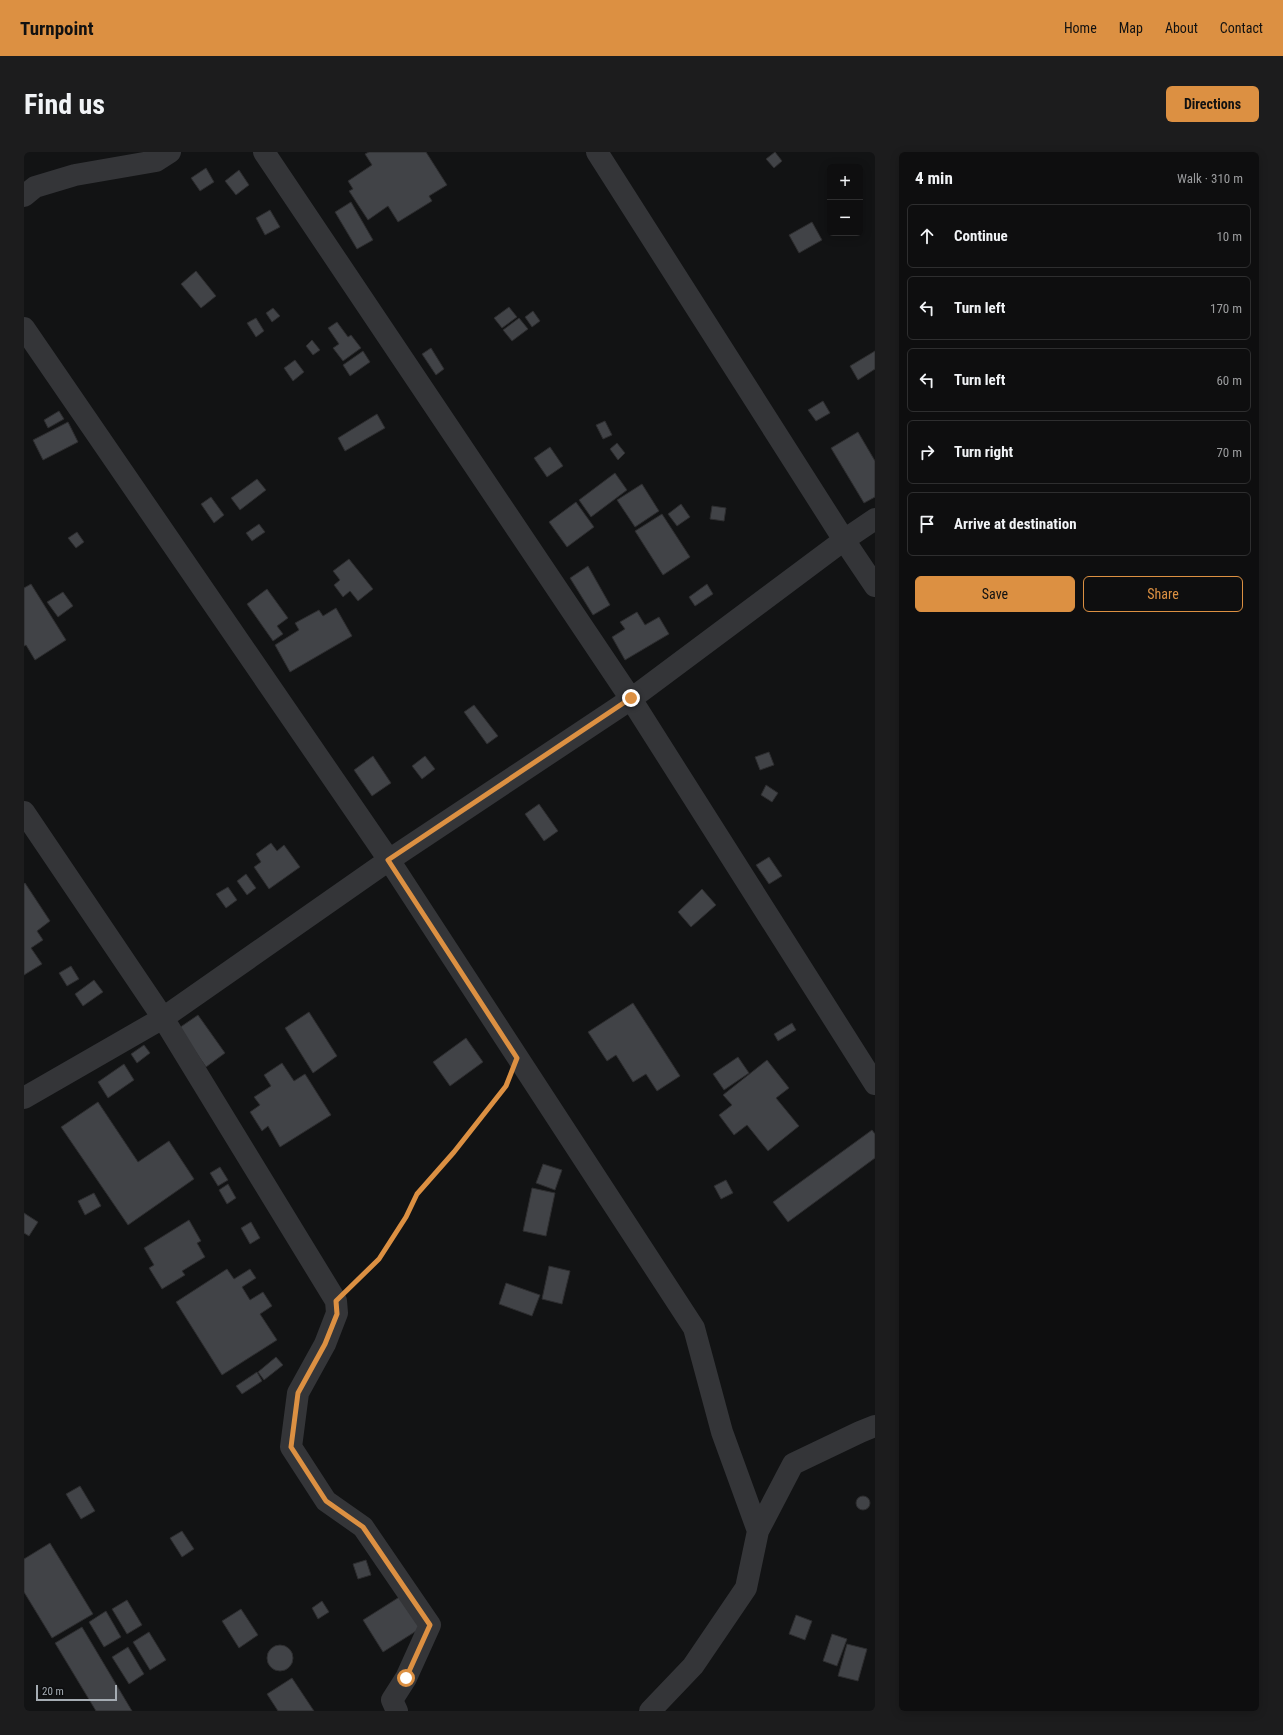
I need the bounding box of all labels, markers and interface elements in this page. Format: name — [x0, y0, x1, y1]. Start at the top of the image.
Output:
text: Turnpoint — [20, 17, 94, 40]
text: Home — [1064, 20, 1097, 36]
text: Map — [1119, 20, 1143, 36]
text: About — [1165, 20, 1198, 36]
text: Contact — [1220, 20, 1263, 36]
button: Directions — [1166, 86, 1259, 122]
text: Find us — [24, 88, 105, 121]
map controls — [827, 164, 863, 236]
button: + — [827, 164, 863, 200]
text: 4 min — [915, 168, 953, 188]
text: Walk · 310 m — [1177, 171, 1243, 186]
button: − — [827, 200, 863, 236]
icon: ahead — [916, 225, 938, 247]
text: Continue — [954, 227, 1008, 245]
text: 10 m — [1216, 229, 1242, 244]
icon: left — [916, 297, 938, 319]
text: Turn left — [954, 299, 1005, 317]
text: 170 m — [1210, 301, 1242, 316]
icon: left — [916, 369, 938, 391]
text: Turn left — [954, 371, 1005, 389]
text: 60 m — [1216, 373, 1242, 388]
icon: right — [916, 441, 938, 463]
text: Turn right — [954, 443, 1013, 461]
text: 70 m — [1216, 445, 1242, 460]
icon: arrive — [916, 513, 938, 535]
text: Arrive at destination — [954, 515, 1077, 533]
button: Save — [915, 576, 1075, 612]
button: Share — [1083, 576, 1243, 612]
route end — [622, 689, 640, 707]
route start — [397, 1669, 415, 1687]
scale bar — [36, 1683, 117, 1702]
text: 20 m — [42, 1685, 64, 1698]

